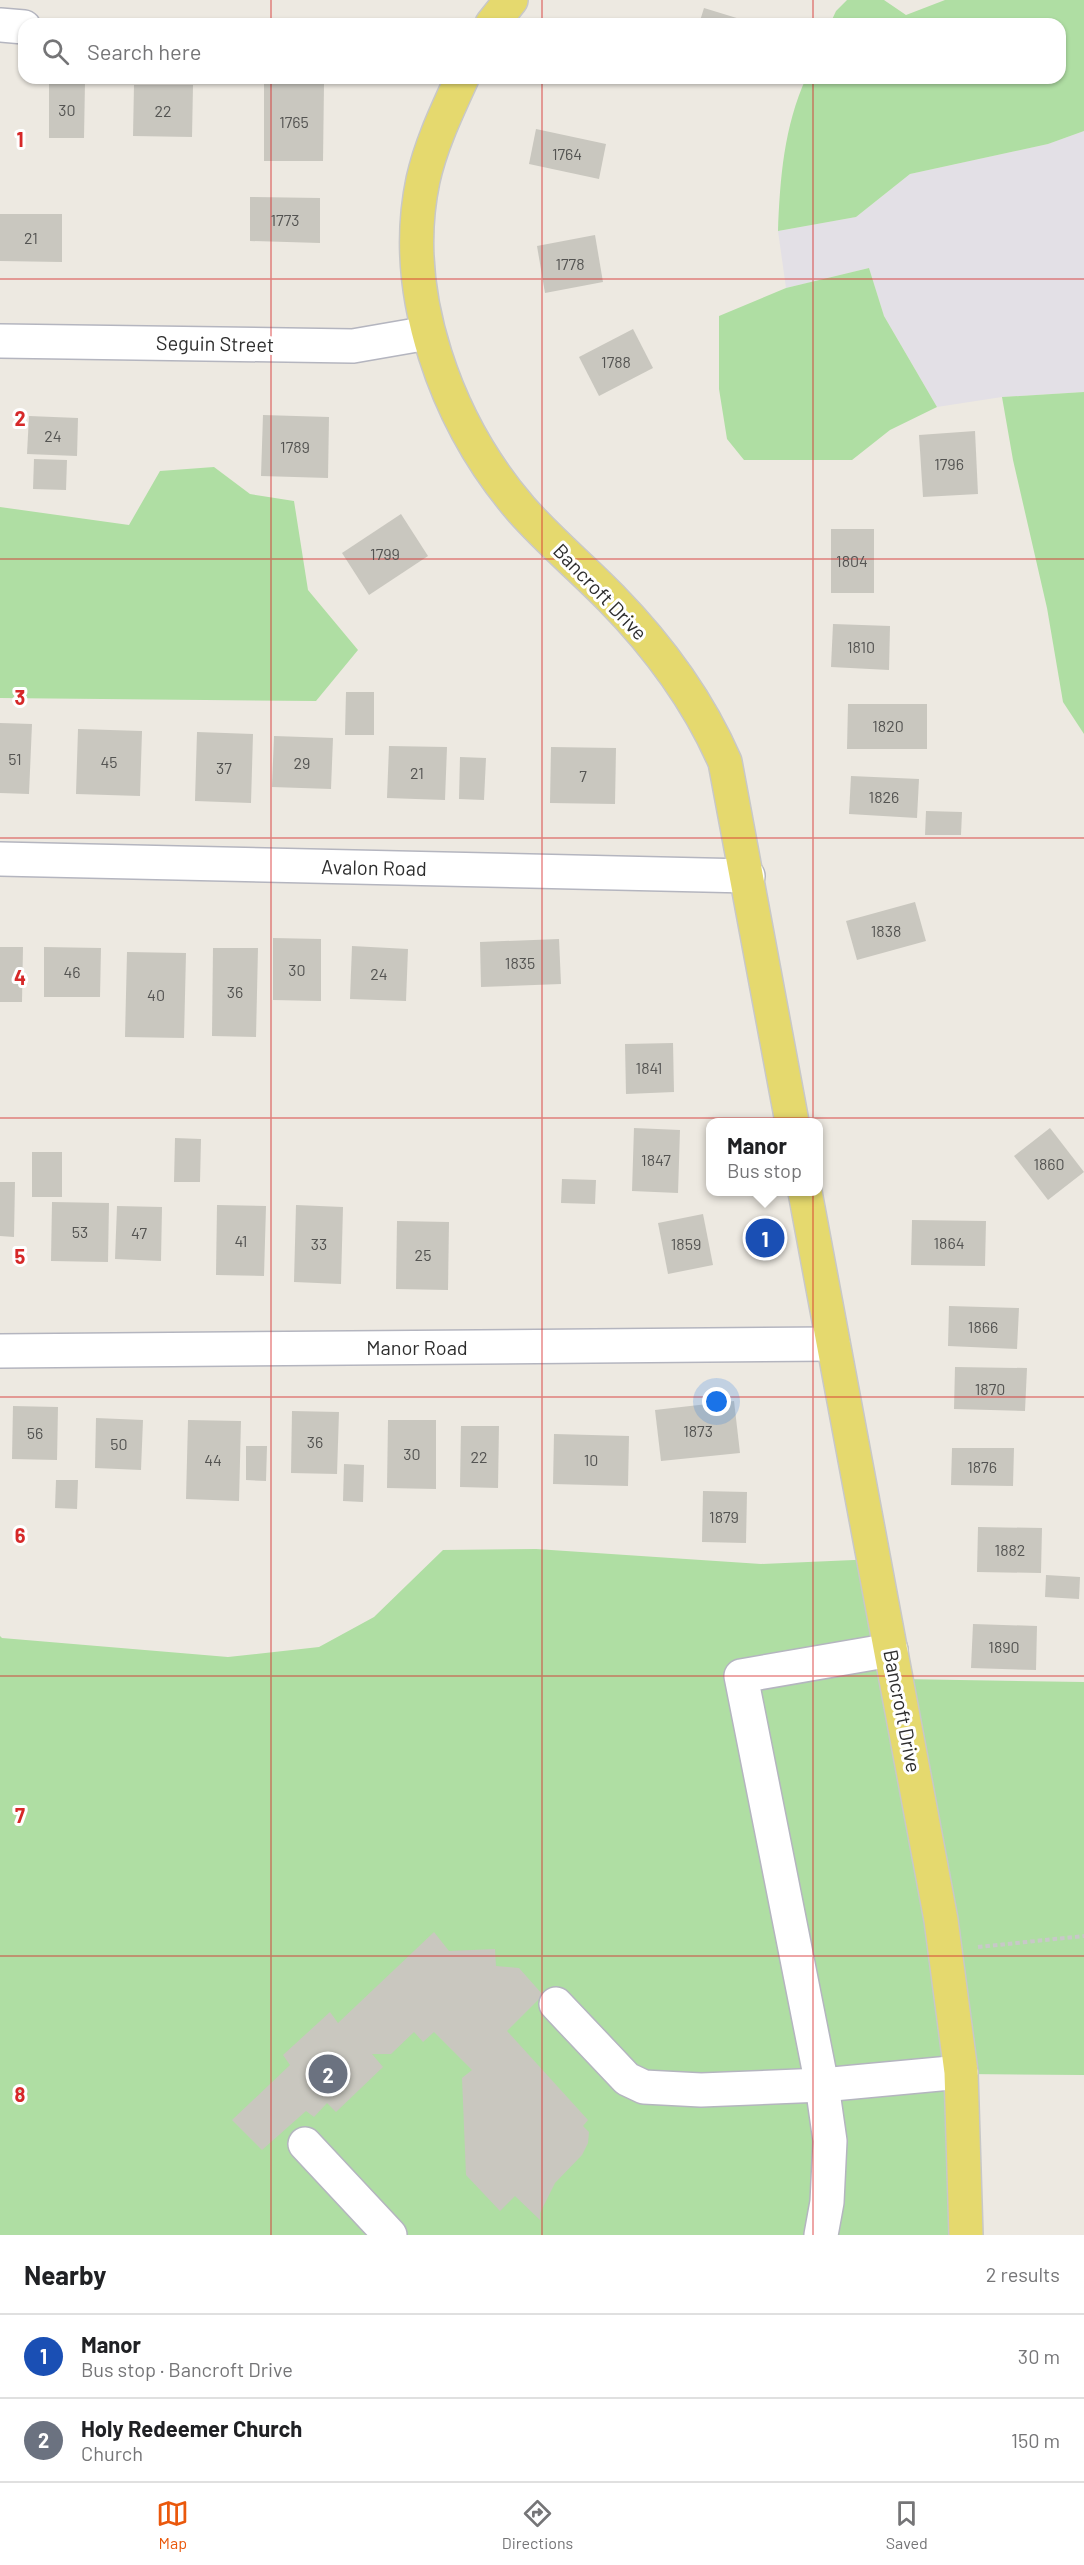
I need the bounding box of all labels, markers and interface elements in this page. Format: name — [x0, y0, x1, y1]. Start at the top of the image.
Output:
search box — [18, 18, 1066, 84]
icon: search — [39, 35, 72, 68]
text: Search here — [87, 38, 201, 64]
house number: 30 — [58, 100, 76, 119]
house number: 22 — [154, 101, 172, 120]
house number: 1765 — [279, 112, 309, 131]
text: 1 — [16, 127, 24, 151]
house number: 1764 — [552, 144, 582, 163]
house number: 1773 — [271, 210, 299, 229]
house number: 21 — [24, 228, 38, 247]
house number: 1778 — [555, 254, 585, 273]
street label: Seguin Street — [156, 330, 274, 356]
house number: 1788 — [601, 352, 631, 371]
text: 2 — [14, 406, 26, 430]
house number: 24 — [44, 426, 62, 445]
house number: 1789 — [280, 437, 310, 456]
house number: 1796 — [934, 454, 964, 473]
street label: Bancroft Drive — [549, 538, 653, 644]
house number: 1799 — [370, 544, 400, 563]
house number: 1804 — [836, 551, 868, 570]
house number: 1810 — [847, 637, 875, 656]
text: 3 — [15, 685, 25, 709]
house number: 1820 — [872, 716, 904, 735]
house number: 51 — [8, 749, 22, 768]
house number: 45 — [100, 752, 118, 771]
house number: 29 — [294, 753, 310, 772]
house number: 37 — [216, 758, 232, 777]
house number: 21 — [410, 763, 424, 782]
house number: 7 — [579, 766, 587, 785]
house number: 1826 — [869, 787, 899, 806]
street label: Avalon Road — [321, 854, 427, 880]
house number: 1838 — [871, 921, 901, 940]
house number: 1835 — [505, 953, 535, 972]
house number: 30 — [288, 960, 306, 979]
house number: 46 — [63, 962, 81, 981]
house number: 24 — [370, 964, 388, 983]
text: 4 — [14, 965, 26, 989]
house number: 36 — [227, 982, 243, 1001]
house number: 40 — [147, 985, 165, 1004]
house number: 1841 — [636, 1058, 662, 1077]
popup — [706, 1118, 823, 1196]
text: Manor — [727, 1132, 787, 1158]
house number: 1847 — [641, 1150, 671, 1169]
house number: 1860 — [1033, 1154, 1065, 1173]
text: Bus stop — [727, 1158, 802, 1182]
pin: 1 — [746, 1216, 784, 1260]
house number: 53 — [72, 1222, 88, 1241]
house number: 47 — [131, 1223, 147, 1242]
house number: 41 — [235, 1231, 247, 1250]
house number: 1864 — [934, 1233, 965, 1252]
house number: 33 — [311, 1234, 327, 1253]
house number: 1859 — [671, 1234, 701, 1253]
text: 5 — [15, 1244, 26, 1268]
house number: 25 — [415, 1245, 431, 1264]
house number: 1866 — [968, 1317, 998, 1336]
street label: Manor Road — [366, 1335, 468, 1359]
house number: 1870 — [975, 1379, 1005, 1398]
your location — [702, 1387, 731, 1416]
house number: 1873 — [683, 1421, 713, 1440]
house number: 56 — [27, 1423, 43, 1442]
house number: 36 — [307, 1432, 323, 1451]
house number: 50 — [110, 1434, 128, 1453]
house number: 30 — [403, 1444, 421, 1463]
house number: 22 — [470, 1447, 488, 1466]
house number: 44 — [204, 1450, 222, 1469]
house number: 10 — [584, 1450, 598, 1469]
house number: 1876 — [967, 1457, 997, 1476]
house number: 1879 — [709, 1507, 739, 1526]
text: 6 — [15, 1523, 26, 1547]
house number: 1882 — [995, 1540, 1025, 1559]
house number: 1890 — [988, 1637, 1020, 1656]
street label: Bancroft Drive — [879, 1647, 927, 1774]
text: 7 — [15, 1803, 25, 1827]
pin: 2 — [308, 2052, 348, 2096]
text: 8 — [15, 2082, 26, 2106]
text: Nearby — [24, 2259, 106, 2290]
text: 2 results — [986, 2262, 1060, 2286]
text: Manor — [81, 2331, 141, 2357]
text: 1 — [40, 2344, 47, 2368]
text: 30 m — [1018, 2344, 1060, 2368]
text: Bus stop · Bancroft Drive — [81, 2357, 293, 2381]
text: Holy Redeemer Church — [81, 2415, 302, 2441]
text: 2 — [38, 2428, 49, 2452]
text: 150 m — [1011, 2428, 1060, 2452]
text: Church — [81, 2441, 143, 2465]
tab: Map — [156, 2497, 189, 2552]
tab: Directions — [502, 2497, 573, 2552]
tab: Saved — [886, 2497, 928, 2552]

